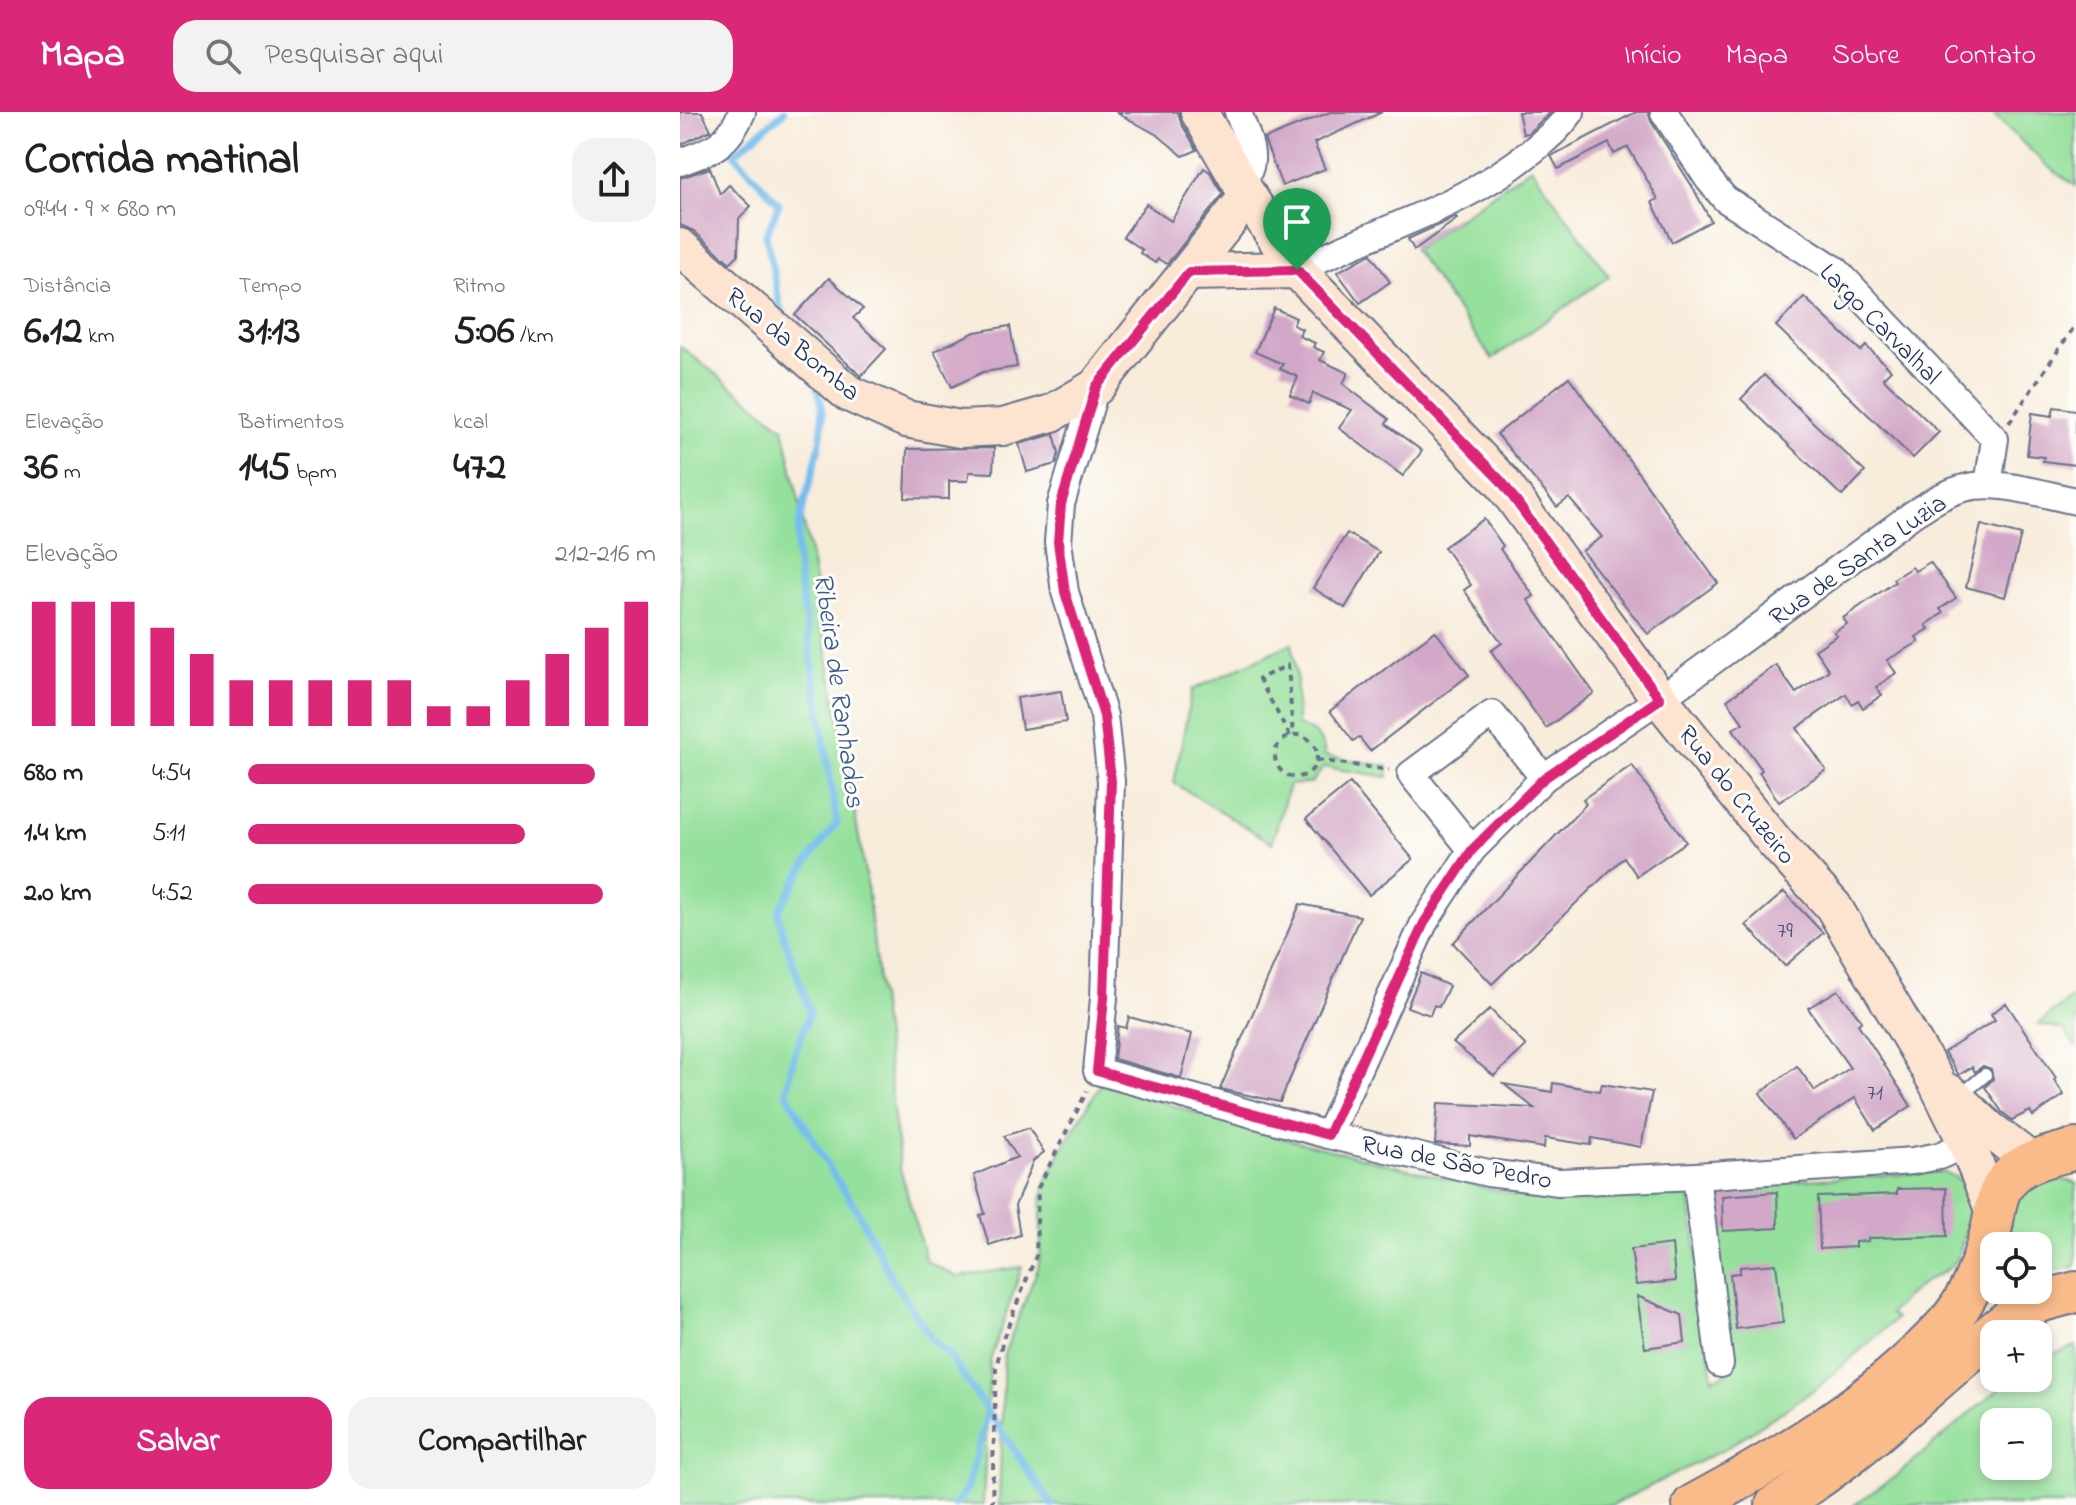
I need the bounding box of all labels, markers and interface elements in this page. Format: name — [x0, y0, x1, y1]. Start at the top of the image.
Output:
search box — [173, 20, 733, 92]
text: Mapa — [40, 28, 125, 84]
icon: search — [201, 34, 245, 78]
text: Pesquisar aqui — [265, 34, 443, 78]
text: Início — [1624, 36, 1682, 77]
text: Mapa — [1726, 36, 1788, 77]
text: Sobre — [1832, 36, 1900, 77]
text: Contato — [1944, 36, 2036, 77]
text: Corrida matinal — [24, 129, 299, 193]
button: share — [572, 138, 656, 222]
pin — [1263, 188, 1331, 270]
text: 09:44 · 9 × 680 m — [24, 191, 176, 229]
icon: arrive — [1275, 200, 1319, 244]
street label: Largo Carvalhal — [1809, 255, 1949, 395]
text: Distância — [24, 271, 111, 303]
text: Tempo — [239, 271, 302, 303]
text: Ritmo — [453, 271, 505, 303]
street label: Rua da Bomba — [716, 279, 868, 412]
text: 6.12 — [24, 303, 82, 362]
text: 31:13 — [239, 303, 301, 362]
text: 5:06 — [453, 303, 515, 362]
text: km — [82, 321, 115, 353]
text: /km — [515, 321, 554, 353]
text: Elevação — [24, 407, 104, 439]
text: Batimentos — [239, 407, 345, 439]
text: kcal — [453, 407, 488, 439]
text: 36 — [24, 439, 58, 498]
text: 145 — [239, 439, 291, 498]
text: 472 — [453, 439, 506, 498]
text: m — [58, 457, 81, 489]
text: bpm — [291, 457, 337, 489]
street label: Rua de Santa Luzia — [1762, 486, 1955, 637]
text: Elevação — [24, 536, 118, 574]
text: 212–216 m — [555, 536, 656, 574]
water label: Ribeira de Ranhados — [801, 571, 874, 811]
street label: Rua do Cruzeiro — [1667, 718, 1804, 874]
text: 680 m — [24, 755, 83, 793]
text: 4:54 — [152, 755, 191, 793]
text: 1.4 km — [24, 815, 86, 853]
text: 5:11 — [152, 815, 186, 853]
text: 2.0 km — [24, 875, 92, 913]
text: 4:52 — [152, 875, 193, 913]
house number: 79 — [1777, 916, 1793, 948]
house number: 71 — [1867, 1078, 1883, 1110]
street label: Rua de São Pedro — [1358, 1127, 1555, 1201]
map controls — [1980, 1232, 2052, 1480]
button: locate — [1980, 1232, 2052, 1304]
button: + — [1980, 1320, 2052, 1392]
button: Salvar — [24, 1397, 332, 1489]
button: Compartilhar — [348, 1397, 656, 1489]
button: − — [1980, 1408, 2052, 1480]

